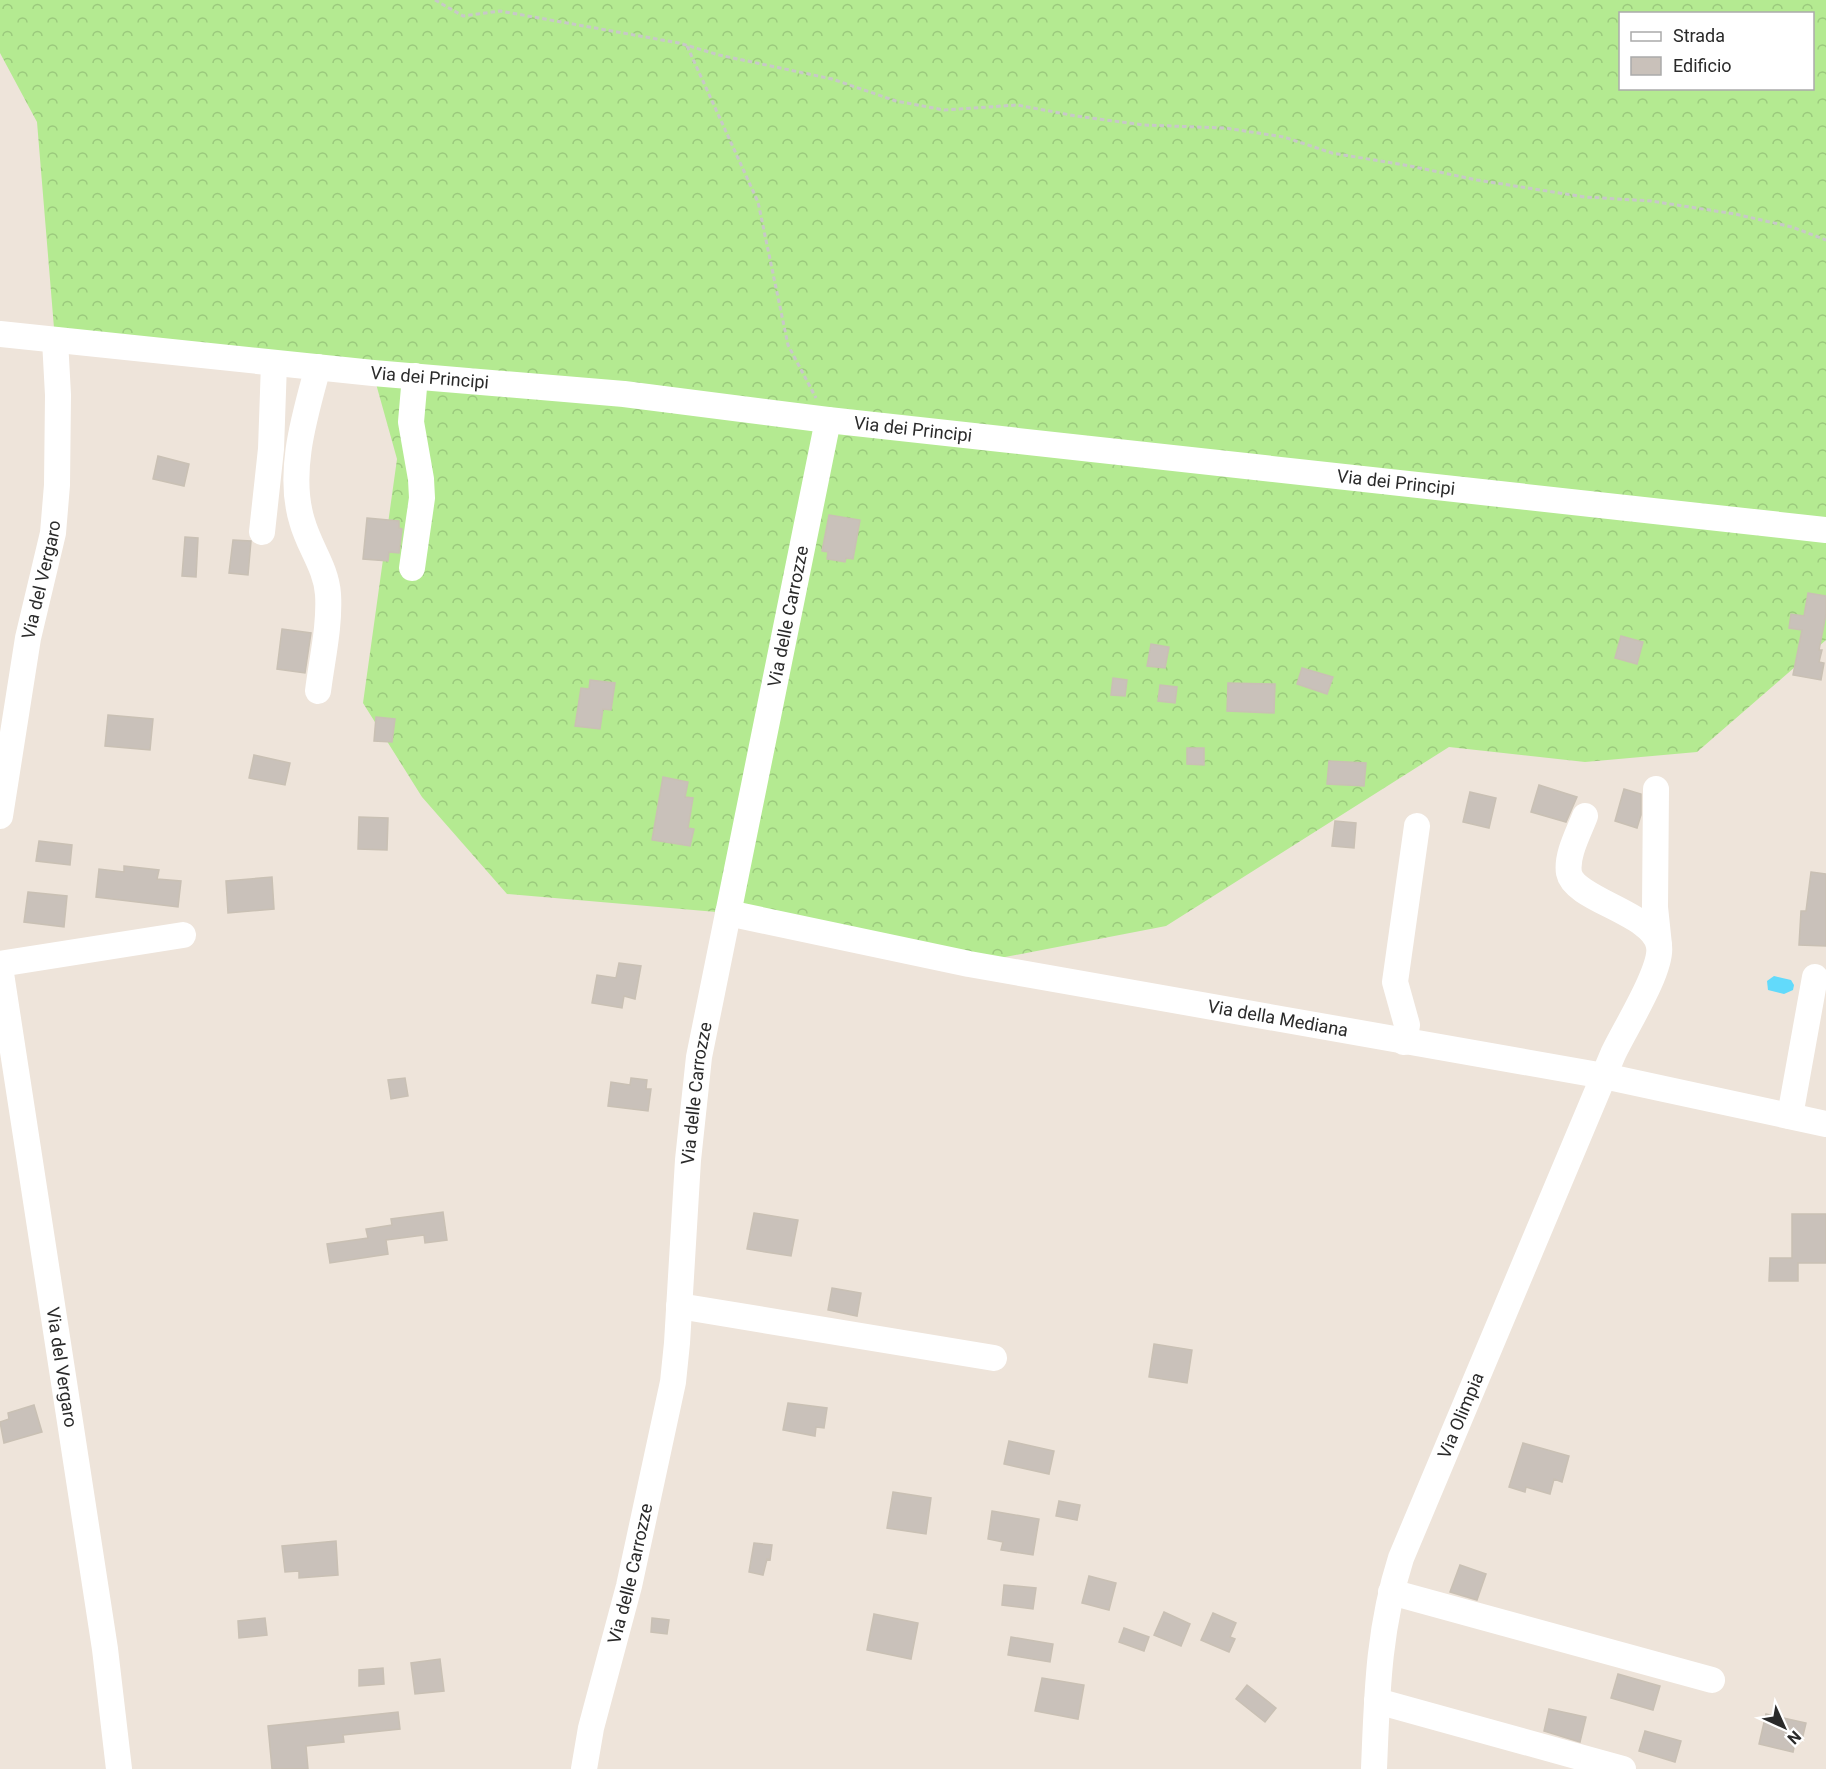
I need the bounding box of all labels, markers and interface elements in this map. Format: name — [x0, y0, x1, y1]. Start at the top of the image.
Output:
legend — [1619, 12, 1814, 90]
text: Strada — [1673, 25, 1725, 46]
text: Edificio — [1673, 55, 1732, 76]
street label: Via dei Principi — [370, 362, 490, 393]
street label: Via dei Principi — [853, 412, 973, 446]
street label: Via dei Principi — [1336, 465, 1456, 499]
street label: Via del Vergaro — [17, 520, 64, 641]
street label: Via delle Carrozze — [763, 544, 812, 689]
street label: Via della Mediana — [1206, 995, 1350, 1041]
street label: Via delle Carrozze — [677, 1020, 716, 1166]
street label: Via del Vergaro — [43, 1306, 82, 1429]
street label: Via Olimpia — [1433, 1369, 1488, 1462]
street label: Via delle Carrozze — [603, 1501, 657, 1646]
north arrow — [1754, 1697, 1814, 1757]
text: N — [1784, 1727, 1805, 1748]

